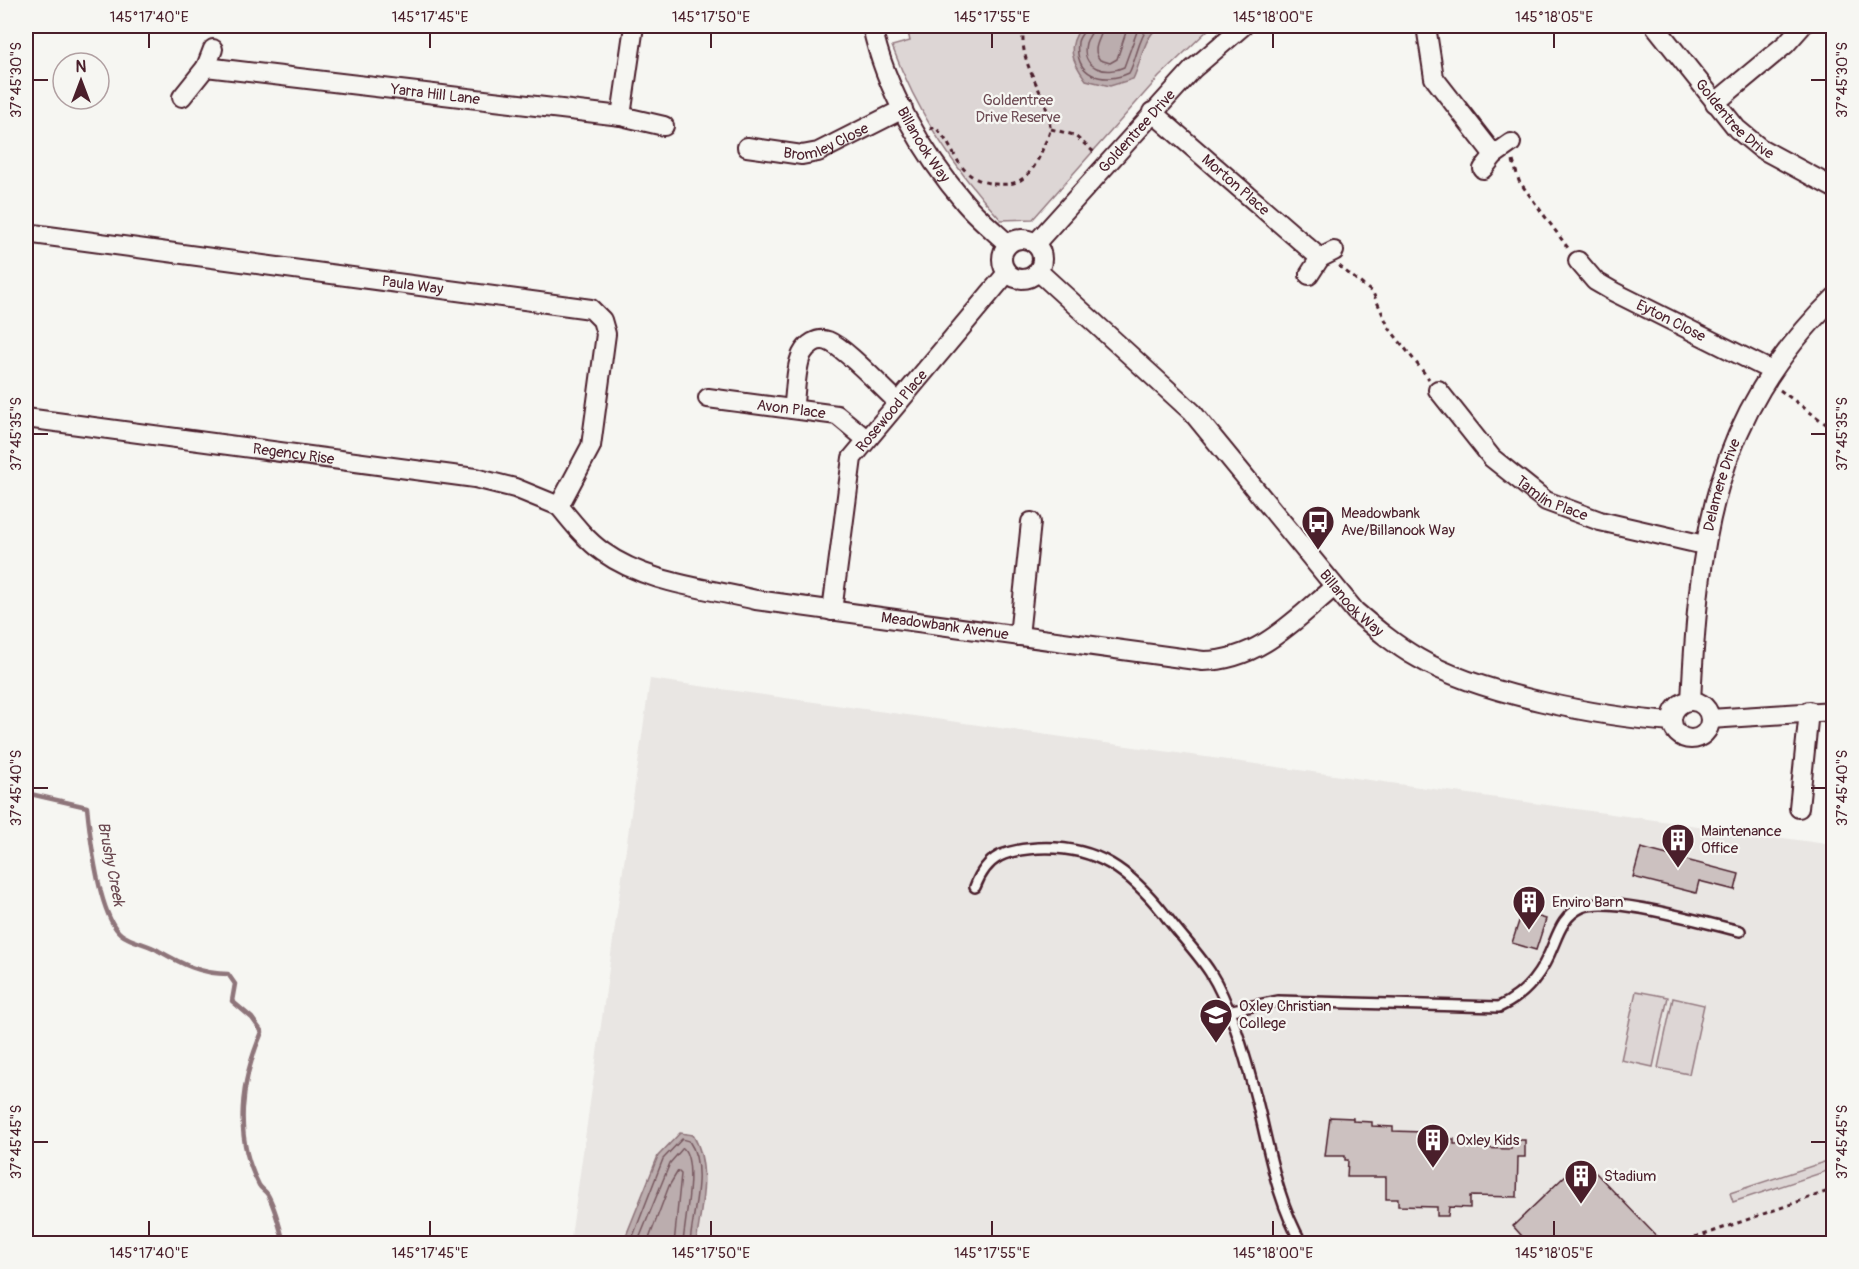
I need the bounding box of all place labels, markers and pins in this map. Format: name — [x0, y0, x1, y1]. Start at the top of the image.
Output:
bus stop icon: Meadowbank Ave/Billanook Way — [1300, 504, 1336, 551]
place label: Meadowbank Ave/Billanook Way — [1341, 504, 1455, 540]
building icon: Maintenance Office — [1660, 822, 1696, 869]
place label: Maintenance Office — [1701, 822, 1782, 858]
building icon: Enviro Barn — [1511, 884, 1547, 931]
place label: Enviro Barn — [1552, 893, 1623, 912]
school or university icon: Oxley Christian College — [1198, 997, 1234, 1044]
place label: Oxley Christian College — [1239, 997, 1331, 1033]
building icon: Oxley Kids — [1415, 1122, 1451, 1169]
place label: Oxley Kids — [1456, 1131, 1520, 1150]
building icon: Stadium — [1563, 1158, 1599, 1205]
place label: Stadium — [1604, 1167, 1656, 1186]

